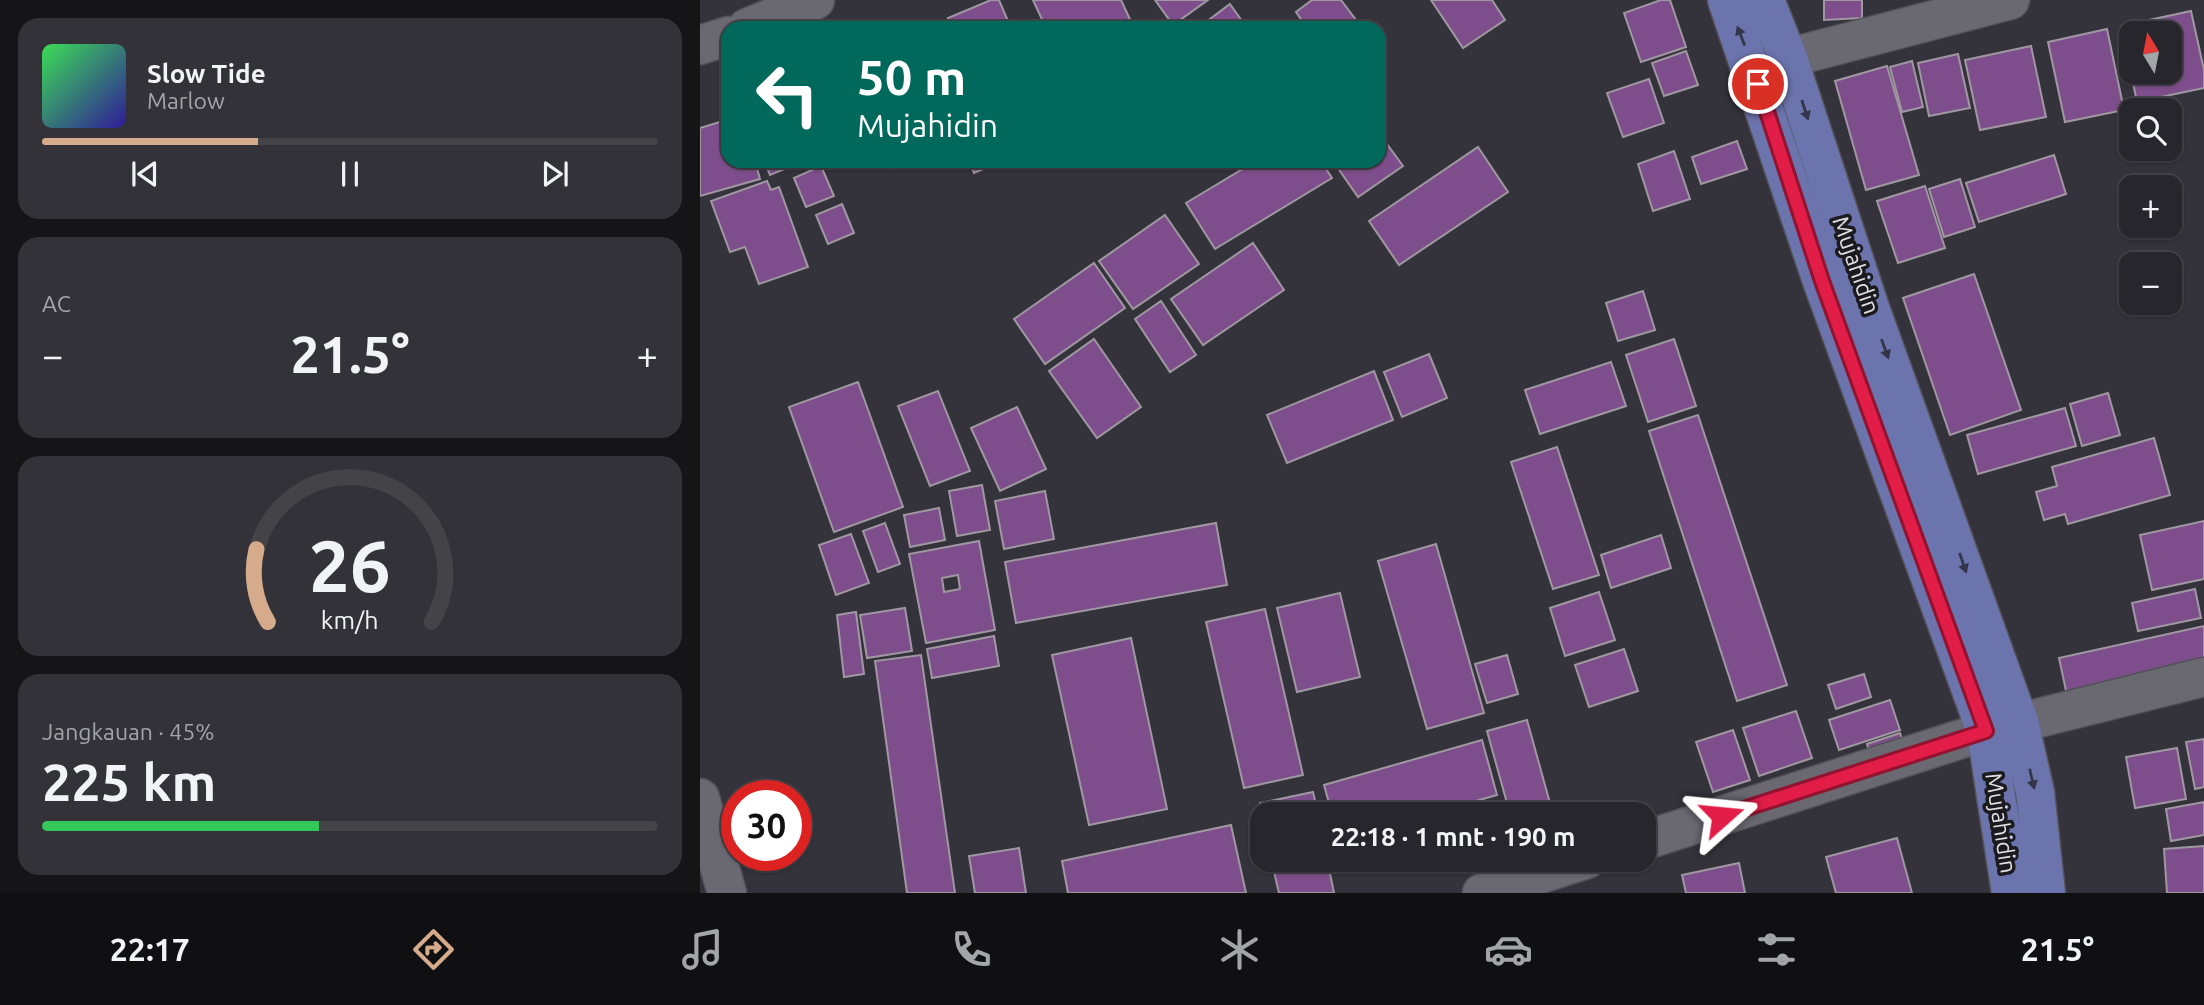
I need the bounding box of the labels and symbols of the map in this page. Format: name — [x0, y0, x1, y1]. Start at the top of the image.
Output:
north arrow — [2119, 21, 2182, 84]
one-way arrow — [1735, 25, 1746, 46]
pin — [1728, 54, 1788, 114]
one-way arrow — [1800, 100, 1811, 121]
street label: Mujahidin — [1828, 213, 1885, 317]
one-way arrow — [1880, 339, 1891, 360]
one-way arrow — [1958, 552, 1969, 573]
one-way arrow — [2027, 768, 2038, 790]
street label: Mujahidin — [1981, 771, 2022, 875]
position arrow — [1685, 779, 1759, 853]
speed limit sign: 30 — [721, 780, 812, 871]

